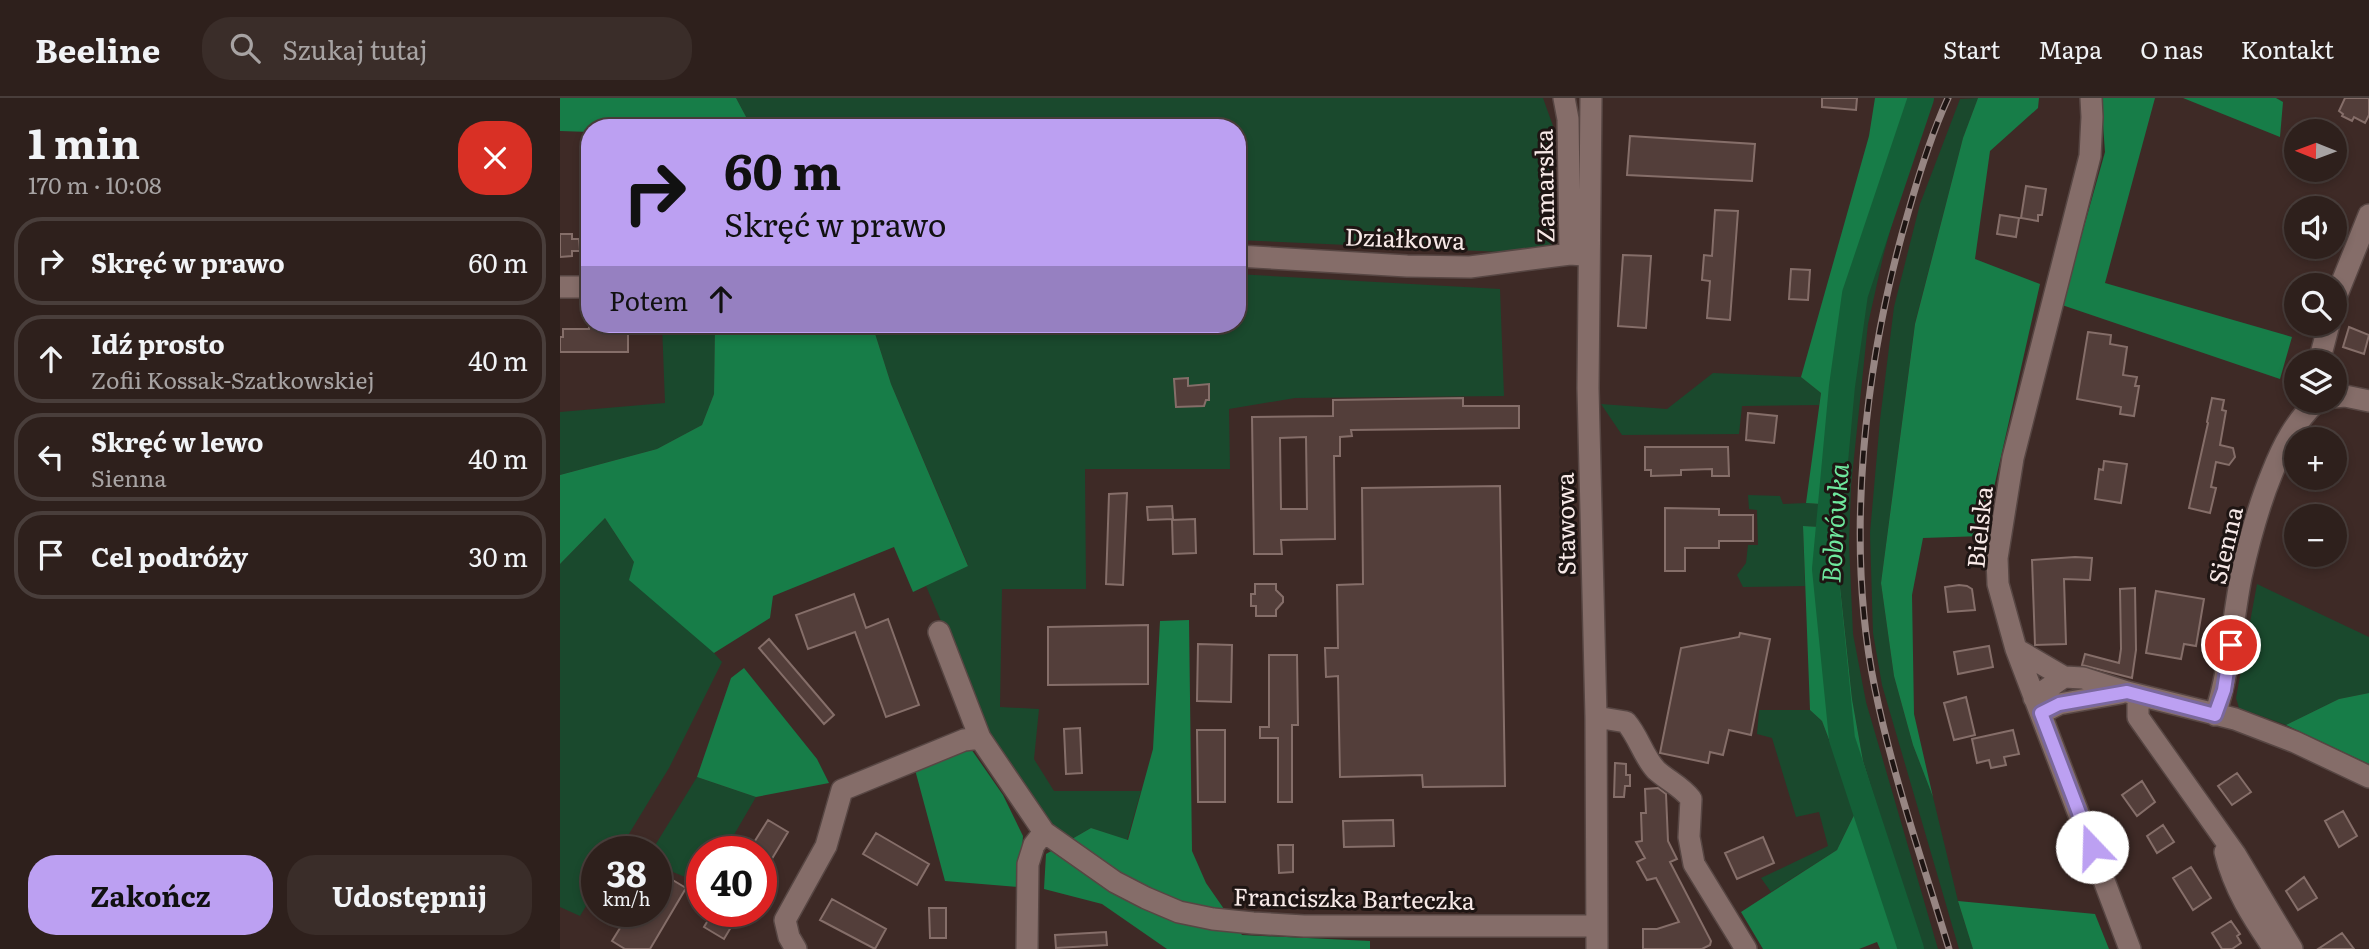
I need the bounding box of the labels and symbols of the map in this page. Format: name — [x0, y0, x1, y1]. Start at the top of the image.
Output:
north arrow — [2284, 119, 2347, 182]
street label: Zamarska — [1525, 129, 1561, 243]
street label: Działkowa — [1344, 217, 1466, 257]
water label: Bobrówka — [1809, 462, 1857, 584]
street label: Stawowa — [1546, 472, 1582, 576]
street label: Bielska — [1956, 484, 2000, 570]
street label: Sienna — [2198, 503, 2250, 587]
pin — [2201, 615, 2261, 675]
position arrow — [2055, 810, 2129, 884]
speed limit sign: 40 — [686, 836, 777, 927]
street label: Franciszka Barteczka — [1233, 877, 1475, 917]

